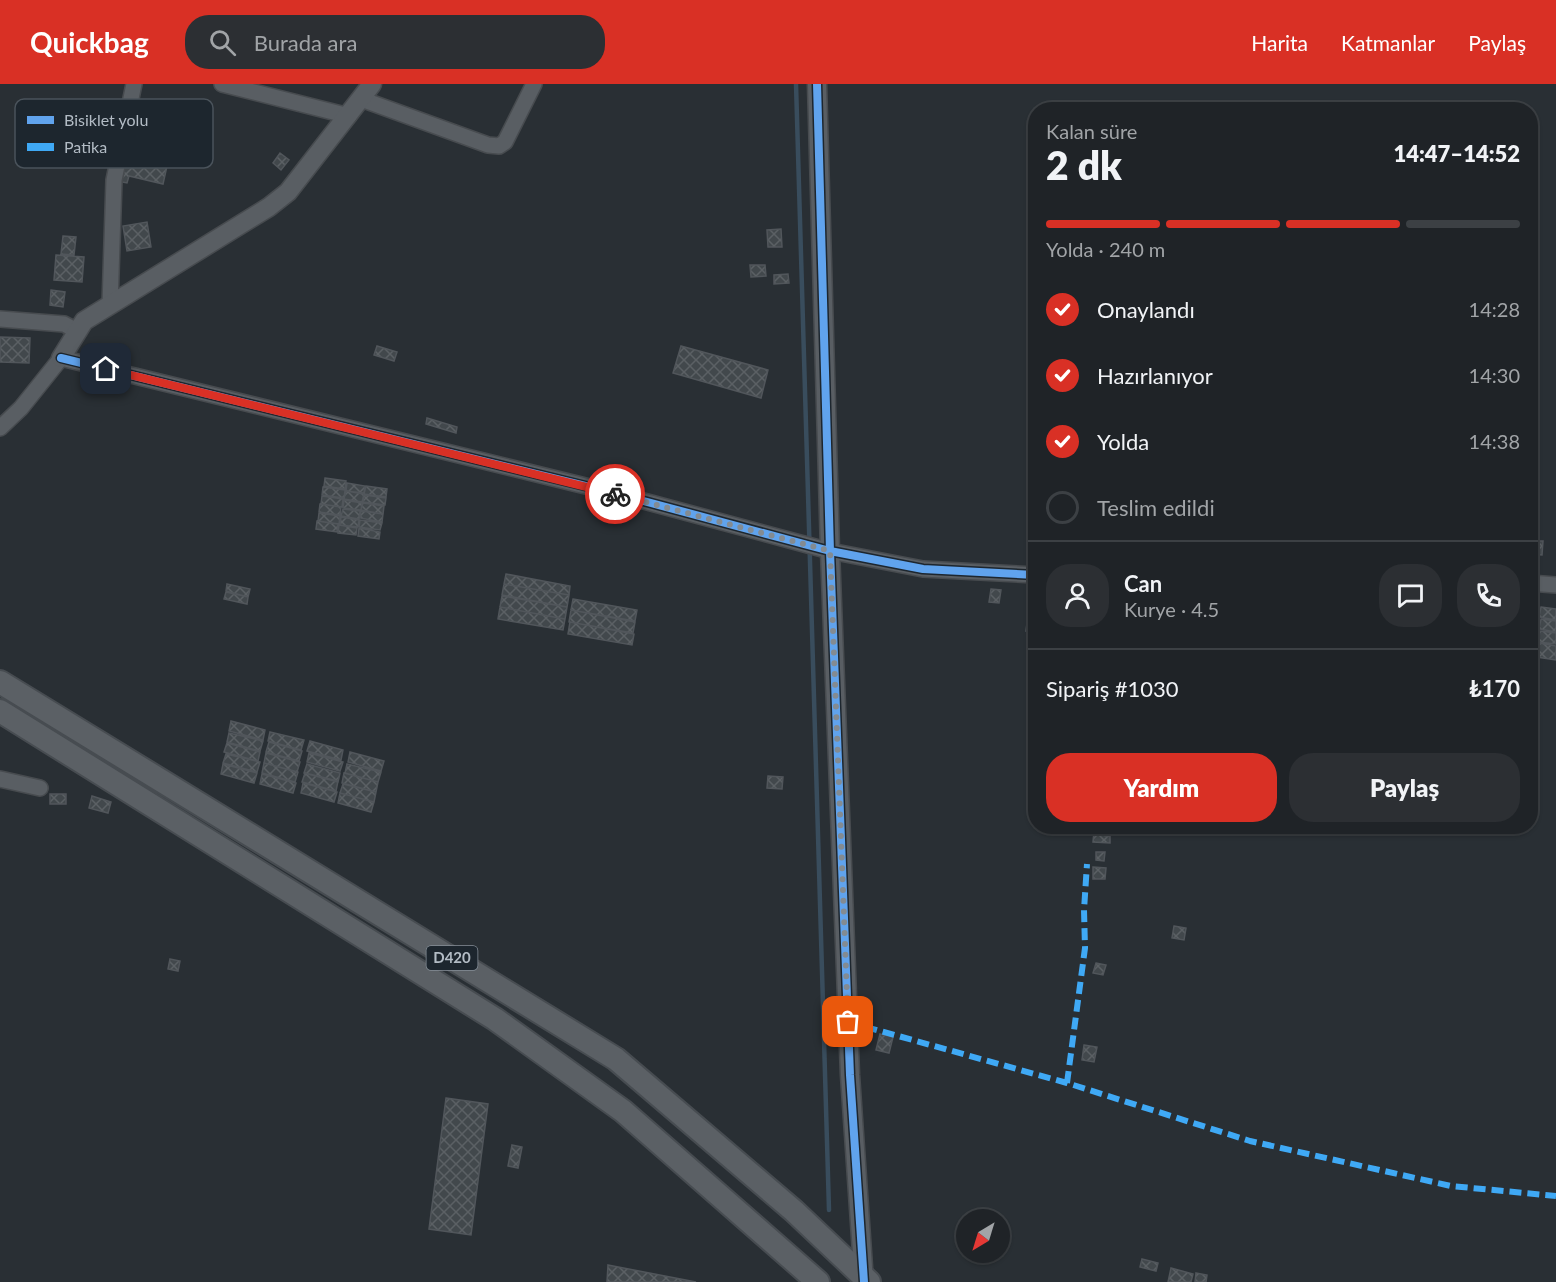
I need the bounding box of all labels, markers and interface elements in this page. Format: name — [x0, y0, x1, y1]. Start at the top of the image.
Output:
search box — [185, 15, 605, 69]
text: Quickbag — [30, 25, 149, 59]
icon: search — [206, 26, 239, 59]
text: Burada ara — [254, 29, 357, 56]
text: Harita — [1251, 30, 1308, 55]
text: Katmanlar — [1341, 30, 1435, 55]
text: Paylaş — [1468, 30, 1526, 55]
legend — [15, 99, 213, 168]
text: Bisiklet yolu — [64, 110, 148, 129]
text: Kalan süre — [1046, 119, 1137, 143]
text: Patika — [64, 137, 107, 156]
text: 14:47–14:52 — [1394, 140, 1520, 167]
text: 2 dk — [1046, 142, 1122, 188]
text: Yolda · 240 m — [1046, 237, 1165, 261]
icon: check — [1046, 293, 1079, 326]
text: Onaylandı — [1097, 296, 1195, 323]
text: 14:28 — [1469, 297, 1520, 321]
pin — [80, 343, 131, 394]
icon: home — [89, 352, 122, 385]
icon: check — [1046, 359, 1079, 392]
text: Hazırlanıyor — [1097, 362, 1213, 389]
text: 14:30 — [1469, 363, 1520, 387]
icon: check — [1046, 425, 1079, 458]
text: Yolda — [1097, 428, 1149, 455]
text: 14:38 — [1469, 429, 1520, 453]
courier — [585, 464, 645, 524]
icon: bike — [599, 478, 632, 511]
text: Teslim edildi — [1097, 494, 1215, 521]
button: person — [1046, 564, 1109, 627]
button: chat — [1379, 564, 1442, 627]
button: phone — [1457, 564, 1520, 627]
text: Can — [1124, 570, 1162, 597]
text: Kurye · 4.5 — [1124, 597, 1219, 621]
text: Sipariş #1030 — [1046, 675, 1179, 702]
text: ₺170 — [1469, 675, 1520, 702]
button: Yardım — [1046, 753, 1277, 822]
button: Paylaş — [1289, 753, 1520, 822]
road number: D420 — [426, 946, 478, 970]
pin — [822, 996, 873, 1047]
icon: bag — [831, 1005, 864, 1038]
north arrow — [956, 1209, 1010, 1263]
map controls — [956, 1209, 1010, 1263]

